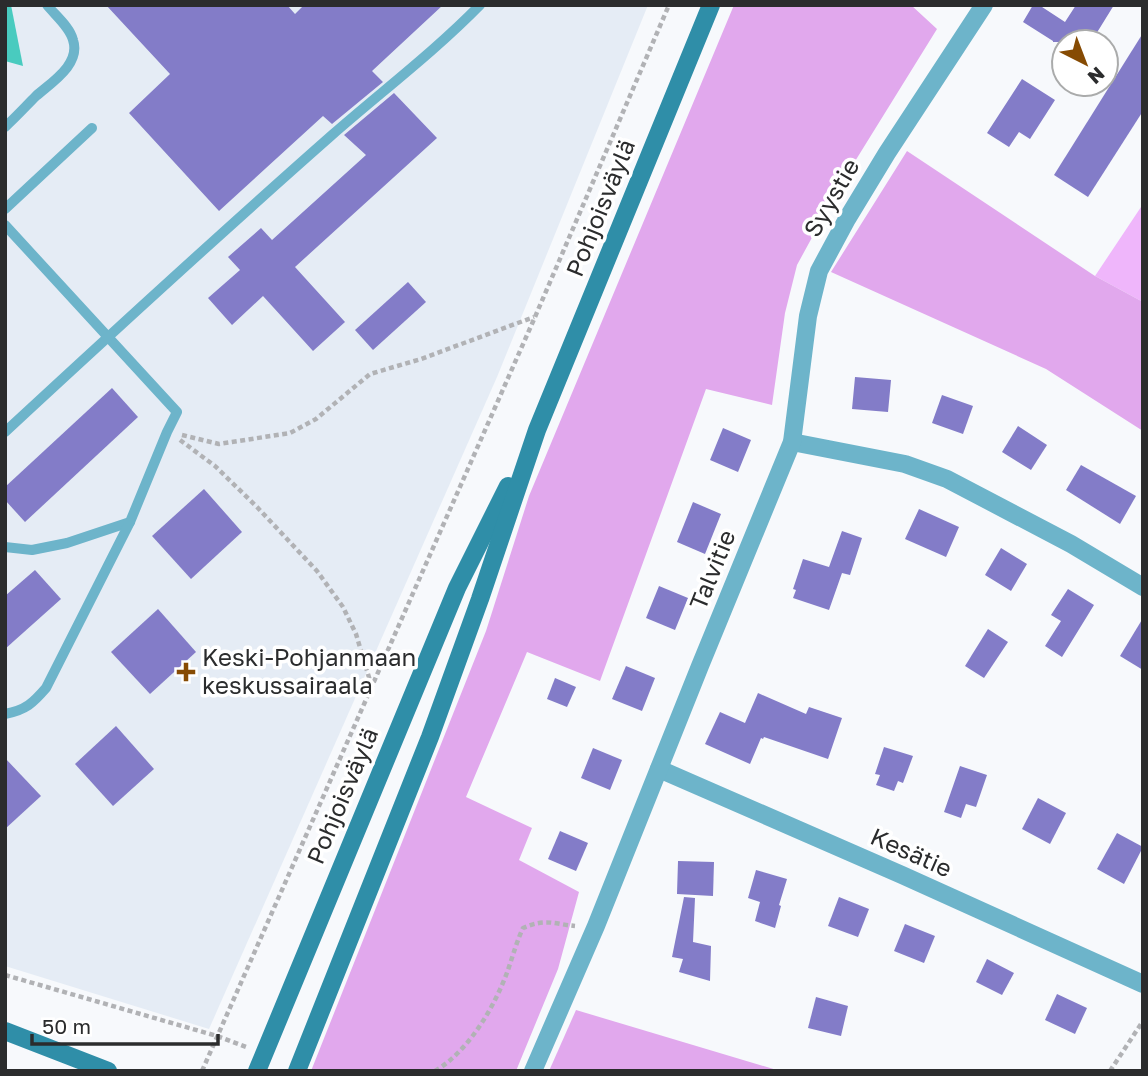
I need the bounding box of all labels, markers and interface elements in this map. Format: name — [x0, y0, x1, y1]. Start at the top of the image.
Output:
north arrow — [1050, 28, 1120, 98]
text: N — [1084, 63, 1110, 89]
street label: Pohjoisväylä — [559, 135, 640, 280]
street label: Syystie — [797, 153, 865, 241]
street label: Talvitie — [683, 525, 741, 613]
place label: Keski-Pohjanmaan keskussairaala — [202, 642, 416, 699]
marker: Keski-Pohjanmaan keskussairaala — [176, 662, 196, 682]
street label: Pohjoisväylä — [300, 723, 383, 868]
street label: Kesätie — [866, 821, 957, 882]
scale bar — [32, 1002, 217, 1046]
text: 50 m — [42, 1013, 91, 1039]

